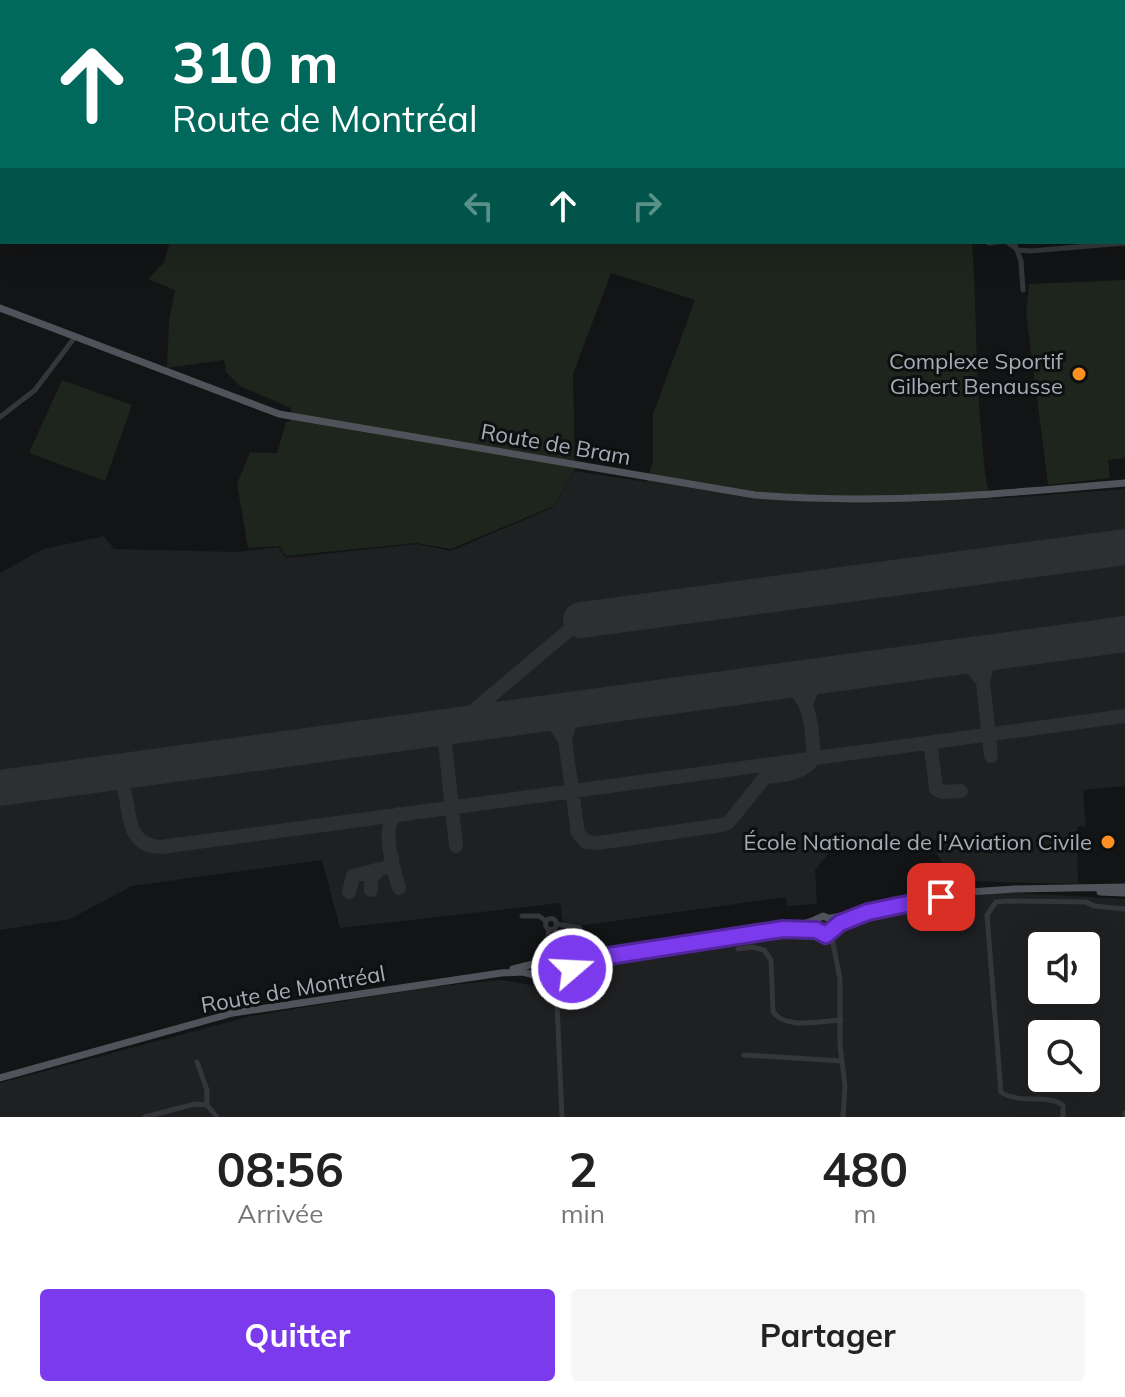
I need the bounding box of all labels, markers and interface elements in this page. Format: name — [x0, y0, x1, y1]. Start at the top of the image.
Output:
text: 310 m — [172, 27, 339, 97]
icon: ahead — [40, 32, 144, 136]
text: Route de Montréal — [172, 96, 478, 141]
icon: left — [457, 184, 501, 228]
icon: ahead — [541, 184, 585, 228]
icon: right — [625, 184, 669, 228]
place label: Complexe Sportif Gilbert Benausse — [889, 347, 1064, 400]
marker: Complexe Sportif Gilbert Benausse — [1070, 365, 1088, 383]
street label: Route de Bram — [479, 417, 633, 471]
place label: École Nationale de l'Aviation Civile — [744, 828, 1092, 856]
marker: École Nationale de l'Aviation Civile — [1099, 833, 1117, 851]
pin — [907, 863, 975, 931]
icon: arrive — [919, 875, 963, 919]
position arrow — [530, 927, 614, 1011]
map controls — [1028, 932, 1100, 1092]
button: sound — [1028, 932, 1100, 1004]
street label: Route de Montréal — [199, 959, 387, 1019]
button: search — [1028, 1020, 1100, 1092]
text: 08:56 — [217, 1139, 344, 1199]
text: 2 — [568, 1139, 597, 1199]
text: 480 — [822, 1139, 908, 1199]
text: Arrivée — [237, 1197, 323, 1230]
text: min — [561, 1197, 605, 1230]
text: m — [854, 1197, 876, 1230]
button: Quitter — [40, 1289, 555, 1381]
button: Partager — [571, 1289, 1085, 1381]

